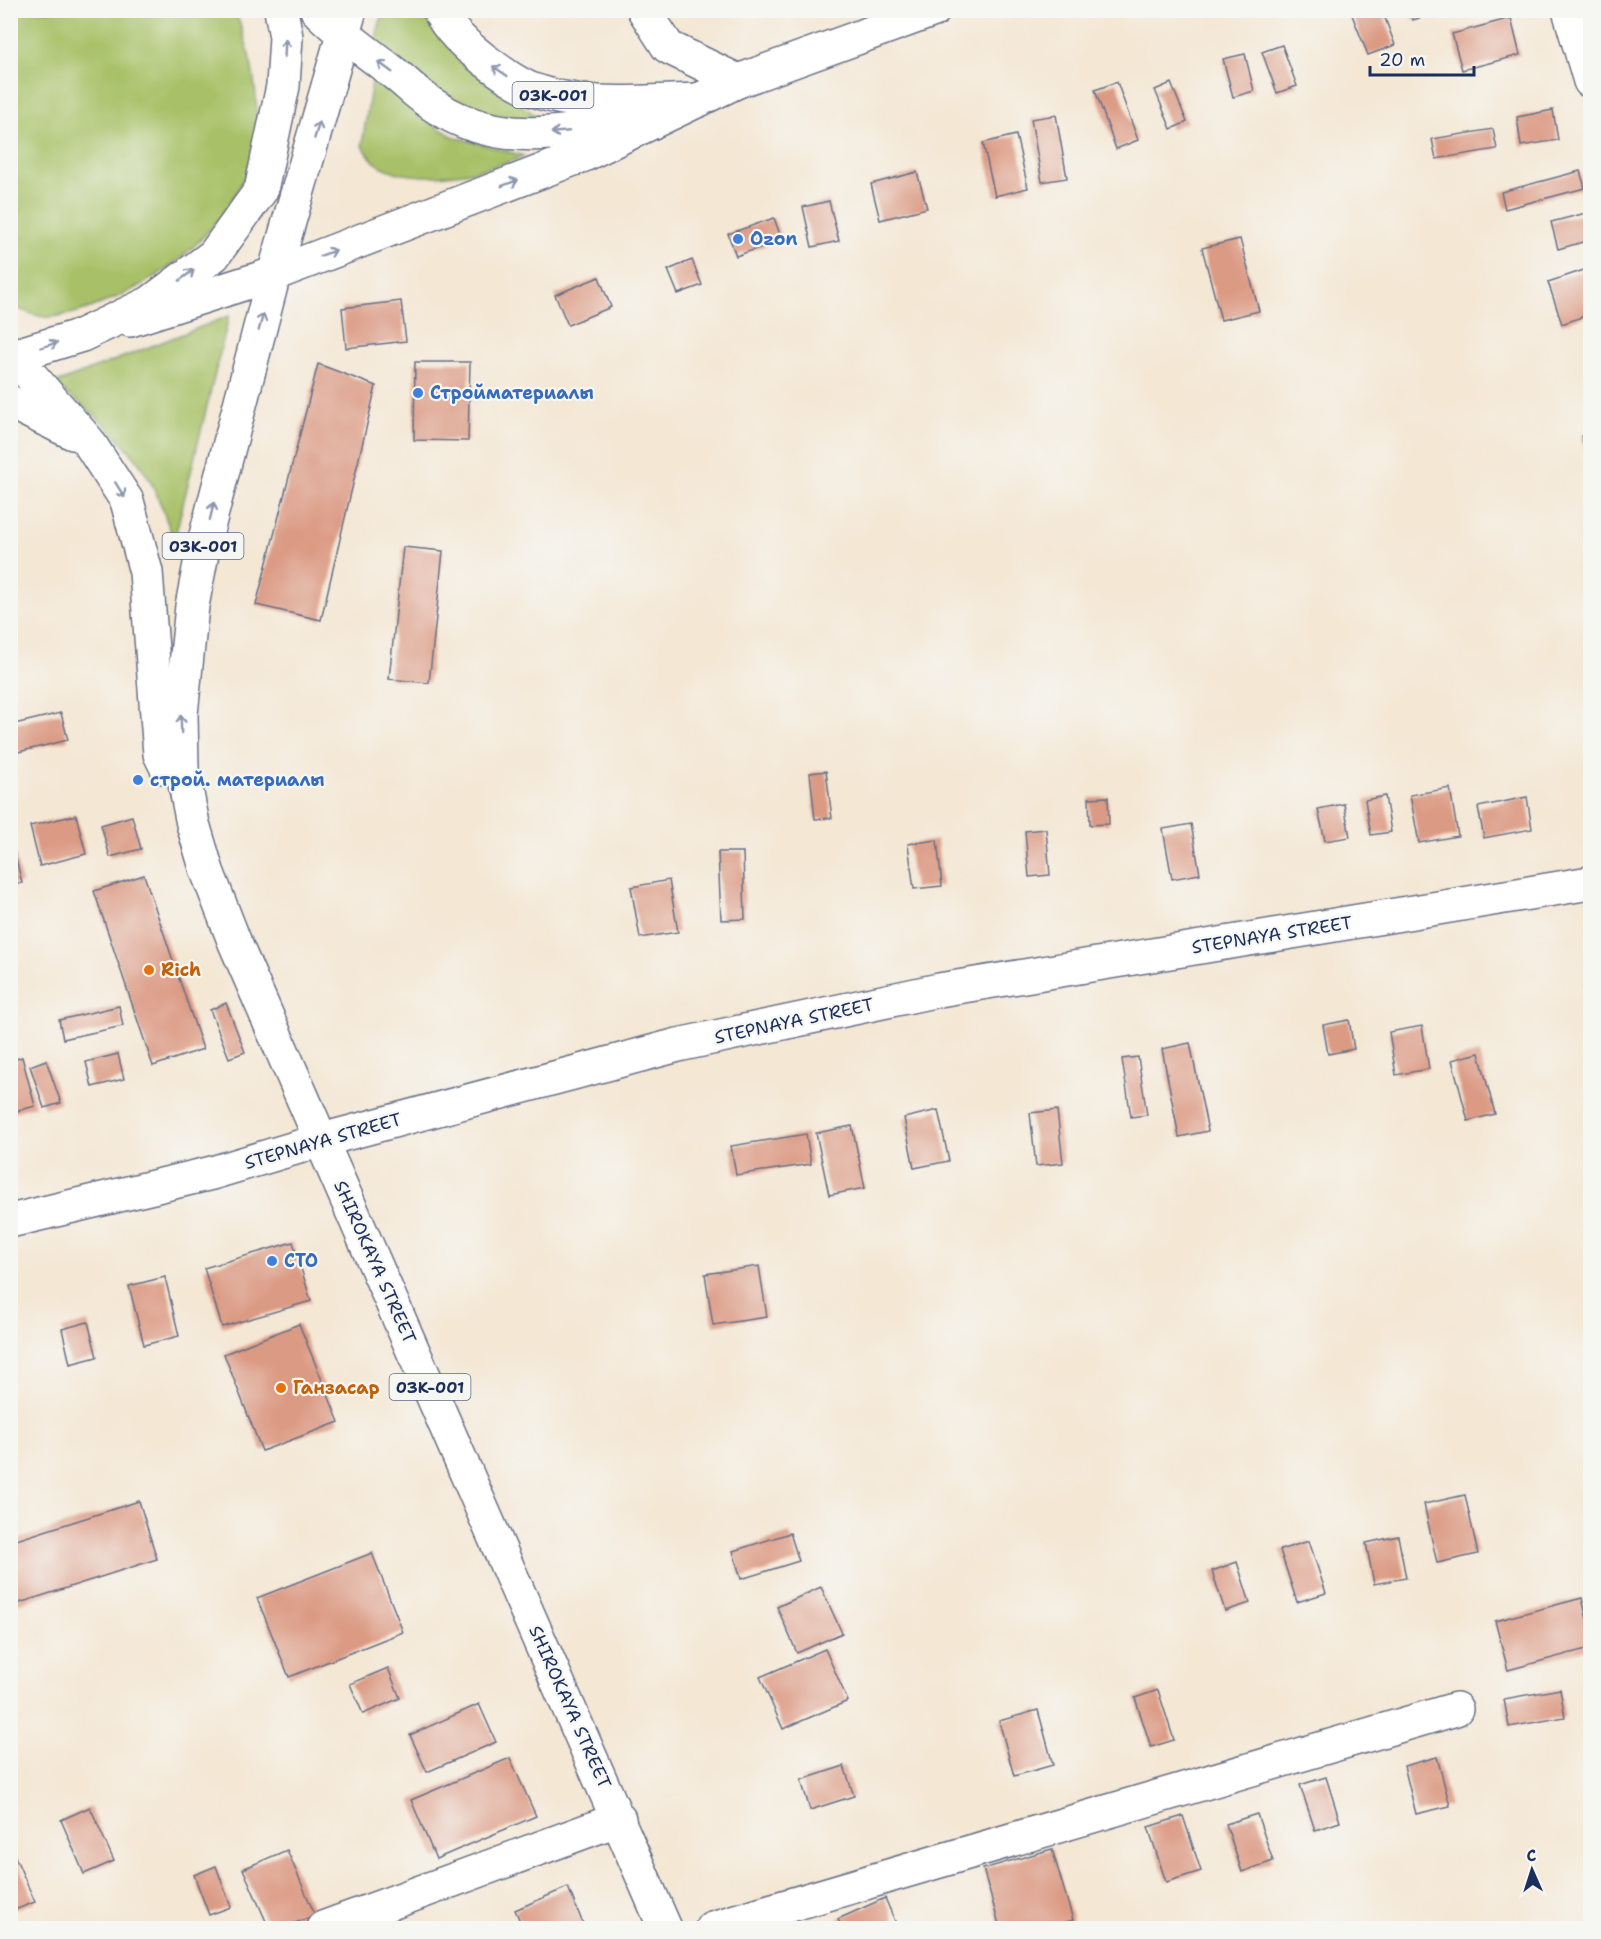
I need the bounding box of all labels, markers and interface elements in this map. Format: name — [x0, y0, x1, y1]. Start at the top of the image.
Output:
one-way arrow — [280, 38, 291, 58]
scale bar — [1370, 39, 1474, 77]
text: 20 m — [1379, 48, 1425, 72]
one-way arrow — [378, 60, 394, 73]
one-way arrow — [492, 65, 508, 77]
road number: 03К-001 — [512, 82, 594, 108]
one-way arrow — [312, 121, 323, 140]
one-way arrow — [551, 127, 571, 138]
one-way arrow — [500, 177, 519, 188]
place label: Ozon — [750, 227, 797, 251]
marker: Ozon — [731, 232, 745, 246]
one-way arrow — [319, 247, 337, 258]
one-way arrow — [179, 269, 195, 281]
one-way arrow — [256, 313, 268, 332]
one-way arrow — [39, 339, 58, 350]
place label: Стройматериалы — [430, 381, 594, 405]
marker: Стройматериалы — [411, 386, 425, 400]
one-way arrow — [114, 481, 126, 498]
one-way arrow — [207, 502, 218, 521]
road number: 03К-001 — [162, 533, 244, 559]
one-way arrow — [175, 715, 187, 735]
place label: строй. материалы — [150, 768, 325, 792]
marker: строй. материалы — [131, 773, 145, 787]
street label: STEPNAYA STREET — [1190, 910, 1354, 960]
place label: Rich — [161, 958, 201, 982]
marker: Rich — [142, 963, 156, 977]
street label: STEPNAYA STREET — [712, 992, 876, 1050]
street label: STEPNAYA STREET — [242, 1107, 404, 1175]
street label: SHIROKAYA STREET — [328, 1177, 422, 1347]
place label: СТО — [284, 1249, 318, 1273]
marker: СТО — [265, 1254, 279, 1268]
road number: 03К-001 — [390, 1374, 470, 1400]
place label: Ганзасар — [293, 1376, 380, 1400]
marker: Ганзасар — [274, 1381, 288, 1395]
street label: SHIROKAYA STREET — [523, 1622, 617, 1792]
north arrow — [1502, 1840, 1562, 1900]
text: С — [1526, 1845, 1537, 1866]

